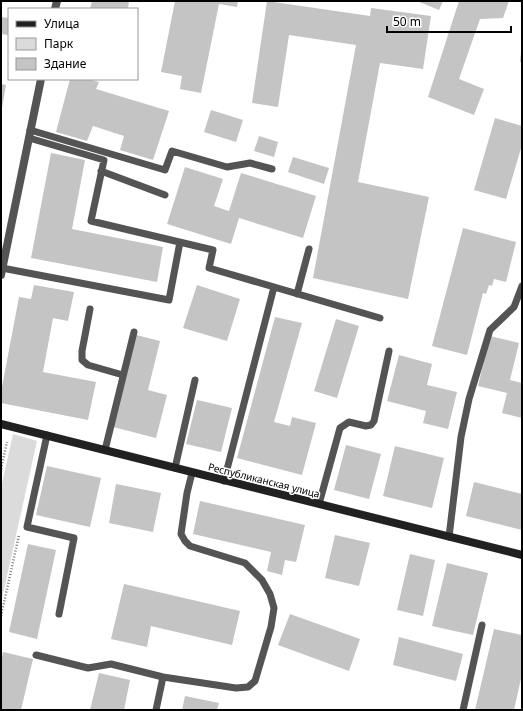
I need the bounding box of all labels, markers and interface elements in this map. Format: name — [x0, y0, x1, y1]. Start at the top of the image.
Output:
legend — [8, 8, 138, 80]
scale bar — [387, 8, 511, 34]
text: 50 m — [393, 13, 421, 30]
text: Улица — [44, 15, 79, 32]
text: Парк — [44, 35, 74, 52]
text: Здание — [44, 55, 87, 72]
street label: Республиканская улица — [207, 459, 321, 501]

